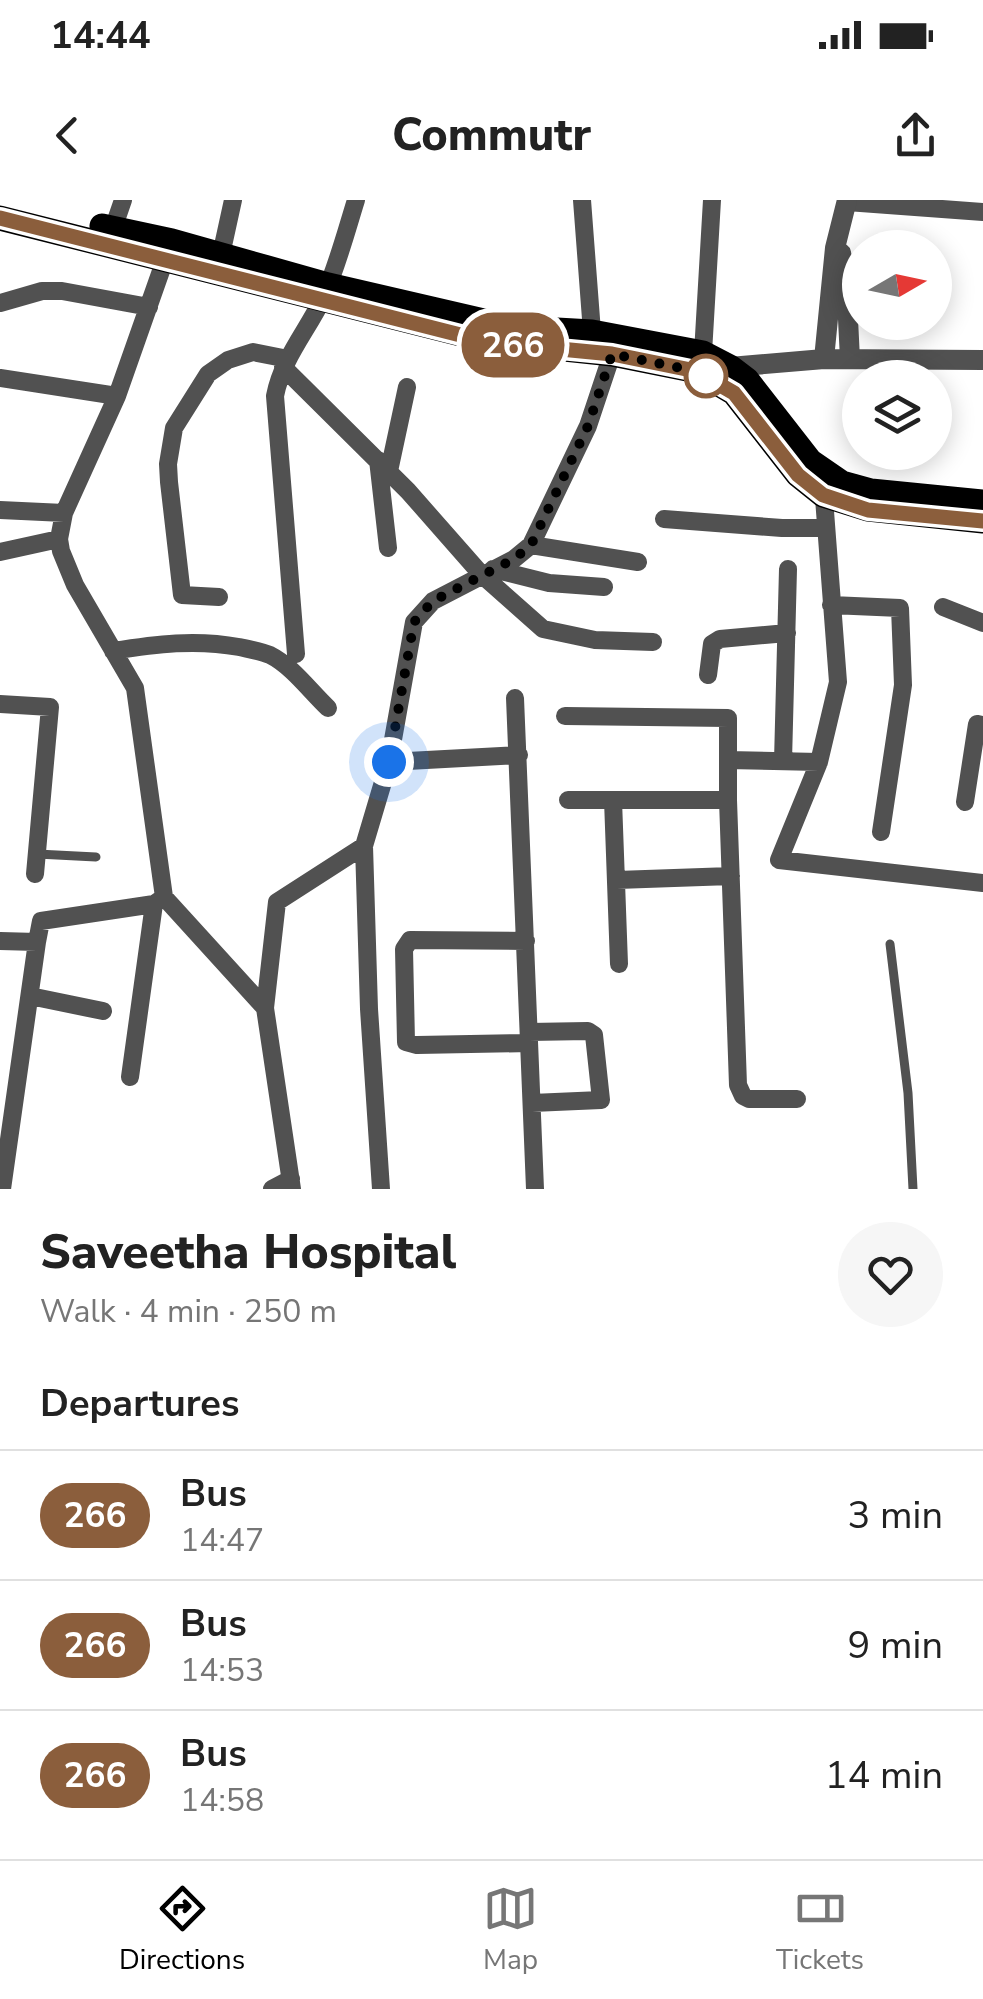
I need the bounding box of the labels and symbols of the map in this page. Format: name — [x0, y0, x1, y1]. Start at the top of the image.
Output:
north arrow — [842, 230, 952, 340]
line badge: 266 — [456, 312, 570, 378]
unlabelled marker — [685, 355, 727, 397]
your location — [364, 737, 414, 787]

